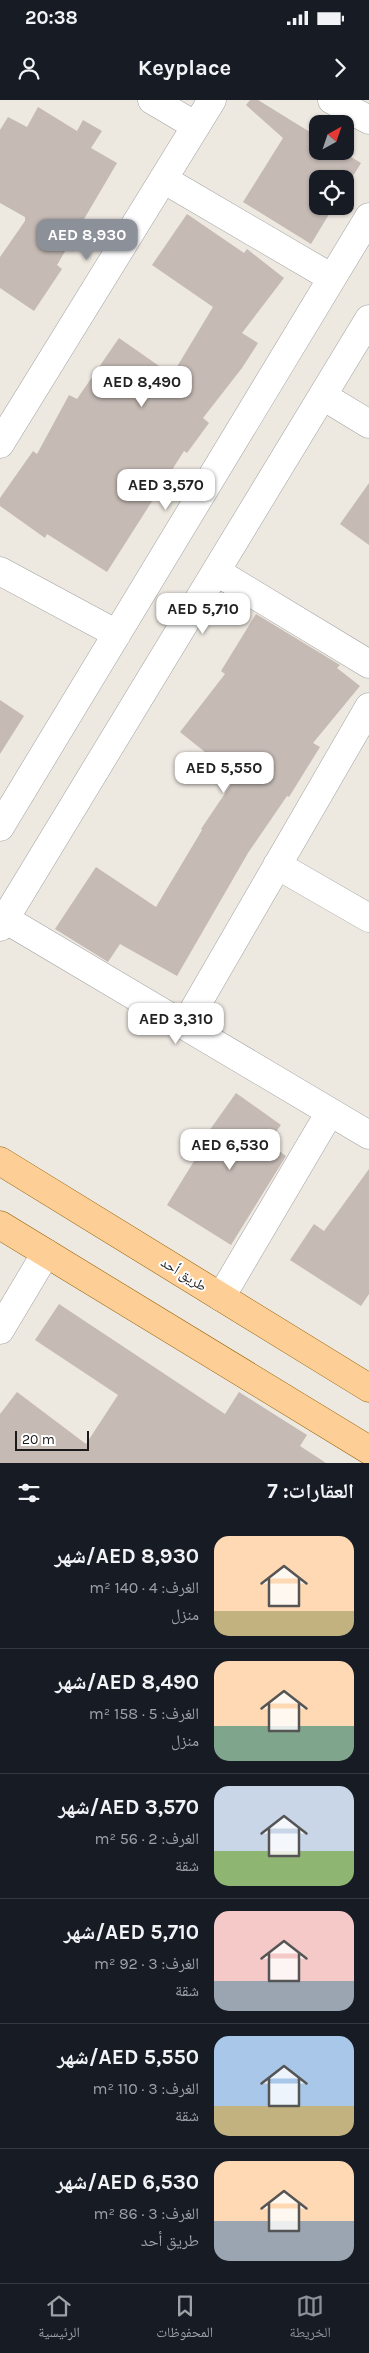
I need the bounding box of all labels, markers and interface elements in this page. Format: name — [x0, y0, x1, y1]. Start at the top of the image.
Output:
text: 20:38 — [25, 7, 78, 29]
icon: person — [15, 54, 43, 82]
icon: forward — [326, 54, 354, 82]
text: Keyplace — [138, 55, 231, 81]
north arrow — [309, 115, 354, 160]
map controls — [309, 115, 354, 215]
button: locate — [309, 170, 354, 215]
pin: AED 8,930 — [30, 219, 144, 261]
text: AED 8,930 — [48, 225, 126, 244]
pin: AED 8,490 — [85, 366, 199, 408]
text: AED 8,490 — [103, 372, 181, 391]
pin: AED 3,570 — [109, 468, 223, 511]
text: AED 3,570 — [128, 475, 204, 494]
pin: AED 5,710 — [146, 592, 260, 635]
text: AED 5,710 — [167, 599, 239, 618]
pin: AED 5,550 — [167, 752, 281, 794]
text: AED 5,550 — [186, 758, 262, 777]
pin: AED 3,310 — [119, 1002, 233, 1045]
text: AED 3,310 — [139, 1009, 213, 1028]
pin: AED 6,530 — [173, 1128, 287, 1171]
text: AED 6,530 — [191, 1135, 269, 1154]
street label: طريق أحد — [157, 1254, 210, 1296]
scale bar — [15, 1428, 89, 1451]
text: 20 m — [22, 1431, 55, 1448]
icon: filters — [15, 1479, 43, 1507]
text: العقارات: 7 — [267, 1479, 354, 1503]
text: AED 8,930/شهر — [55, 1544, 199, 1568]
icon: home — [254, 1556, 314, 1616]
text: الغرف: 4 · 140 m² — [89, 1578, 199, 1597]
text: منزل — [171, 1605, 199, 1624]
text: AED 8,490/شهر — [55, 1670, 199, 1694]
icon: home — [254, 1681, 314, 1741]
text: الغرف: 5 · 158 m² — [89, 1704, 199, 1723]
text: منزل — [171, 1731, 199, 1750]
text: AED 3,570/شهر — [58, 1795, 199, 1819]
icon: home — [254, 1806, 314, 1866]
text: الغرف: 2 · 56 m² — [94, 1829, 199, 1848]
text: شقة — [175, 1856, 199, 1875]
text: AED 5,710/شهر — [64, 1920, 199, 1944]
icon: home — [254, 1931, 314, 1991]
text: الغرف: 3 · 92 m² — [94, 1954, 199, 1973]
text: شقة — [175, 1981, 199, 2000]
text: AED 5,550/شهر — [57, 2045, 199, 2069]
icon: home — [254, 2056, 314, 2116]
text: الغرف: 3 · 110 m² — [92, 2079, 199, 2098]
text: شقة — [175, 2106, 199, 2125]
text: AED 6,530/شهر — [56, 2170, 199, 2194]
icon: home — [254, 2181, 314, 2241]
text: الغرف: 3 · 86 m² — [94, 2204, 199, 2223]
text: طريق أحد — [141, 2231, 199, 2250]
tab: الرئيسية — [38, 2292, 80, 2346]
tab: المحفوظات — [156, 2292, 213, 2346]
tab: الخريطة — [290, 2292, 331, 2346]

